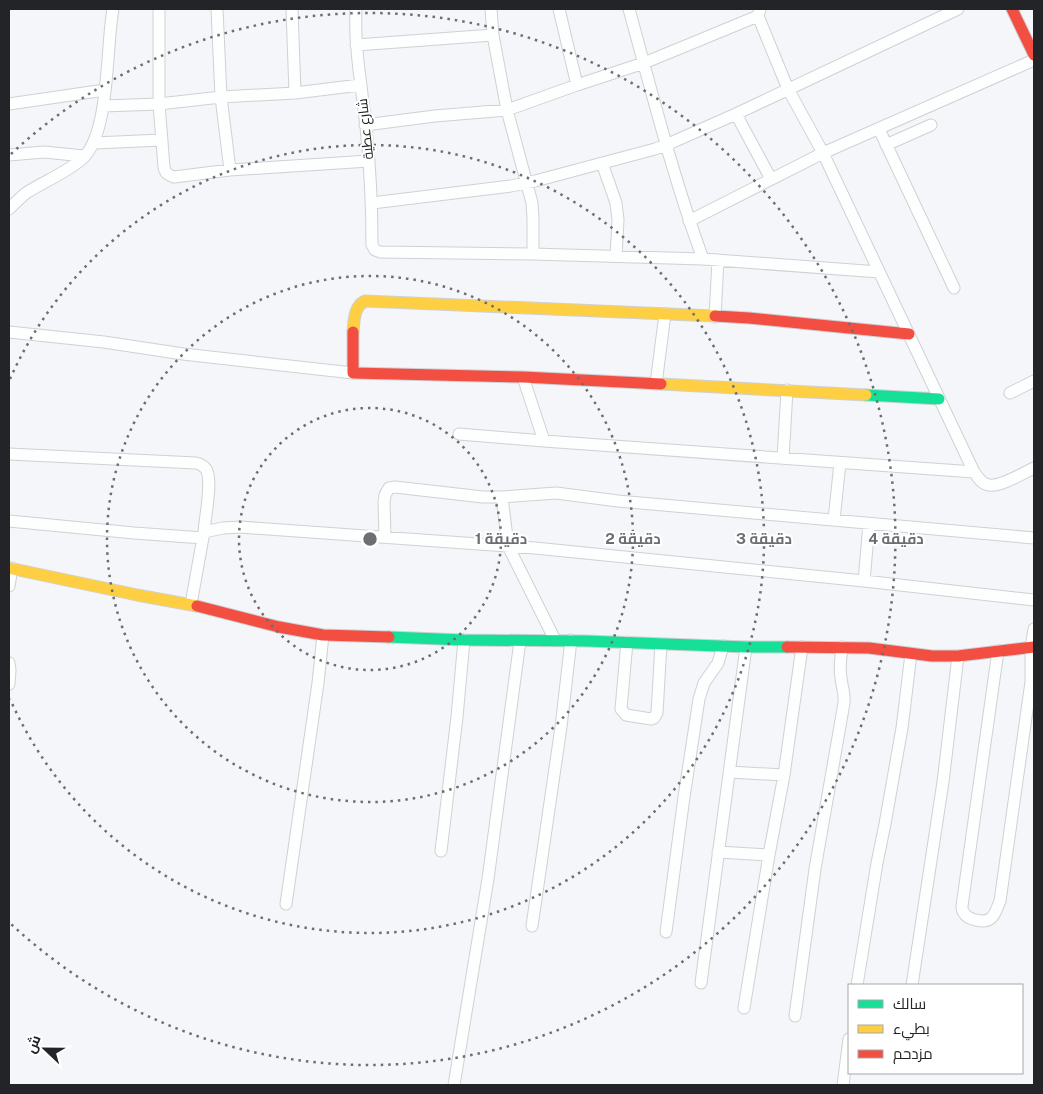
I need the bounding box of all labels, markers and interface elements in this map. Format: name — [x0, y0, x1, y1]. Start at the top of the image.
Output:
street label: شارع عطية — [354, 97, 377, 160]
centre of rings — [361, 530, 379, 548]
text: 1 دقيقة — [475, 530, 527, 547]
text: 2 دقيقة — [605, 530, 661, 547]
text: 3 دقيقة — [736, 530, 792, 547]
text: 4 دقيقة — [868, 530, 924, 547]
legend — [848, 984, 1023, 1074]
text: سالك — [893, 995, 926, 1012]
text: بطيء — [893, 1020, 930, 1041]
north arrow — [20, 1024, 70, 1074]
text: ش — [22, 1033, 45, 1056]
text: مزدحم — [893, 1045, 933, 1064]

